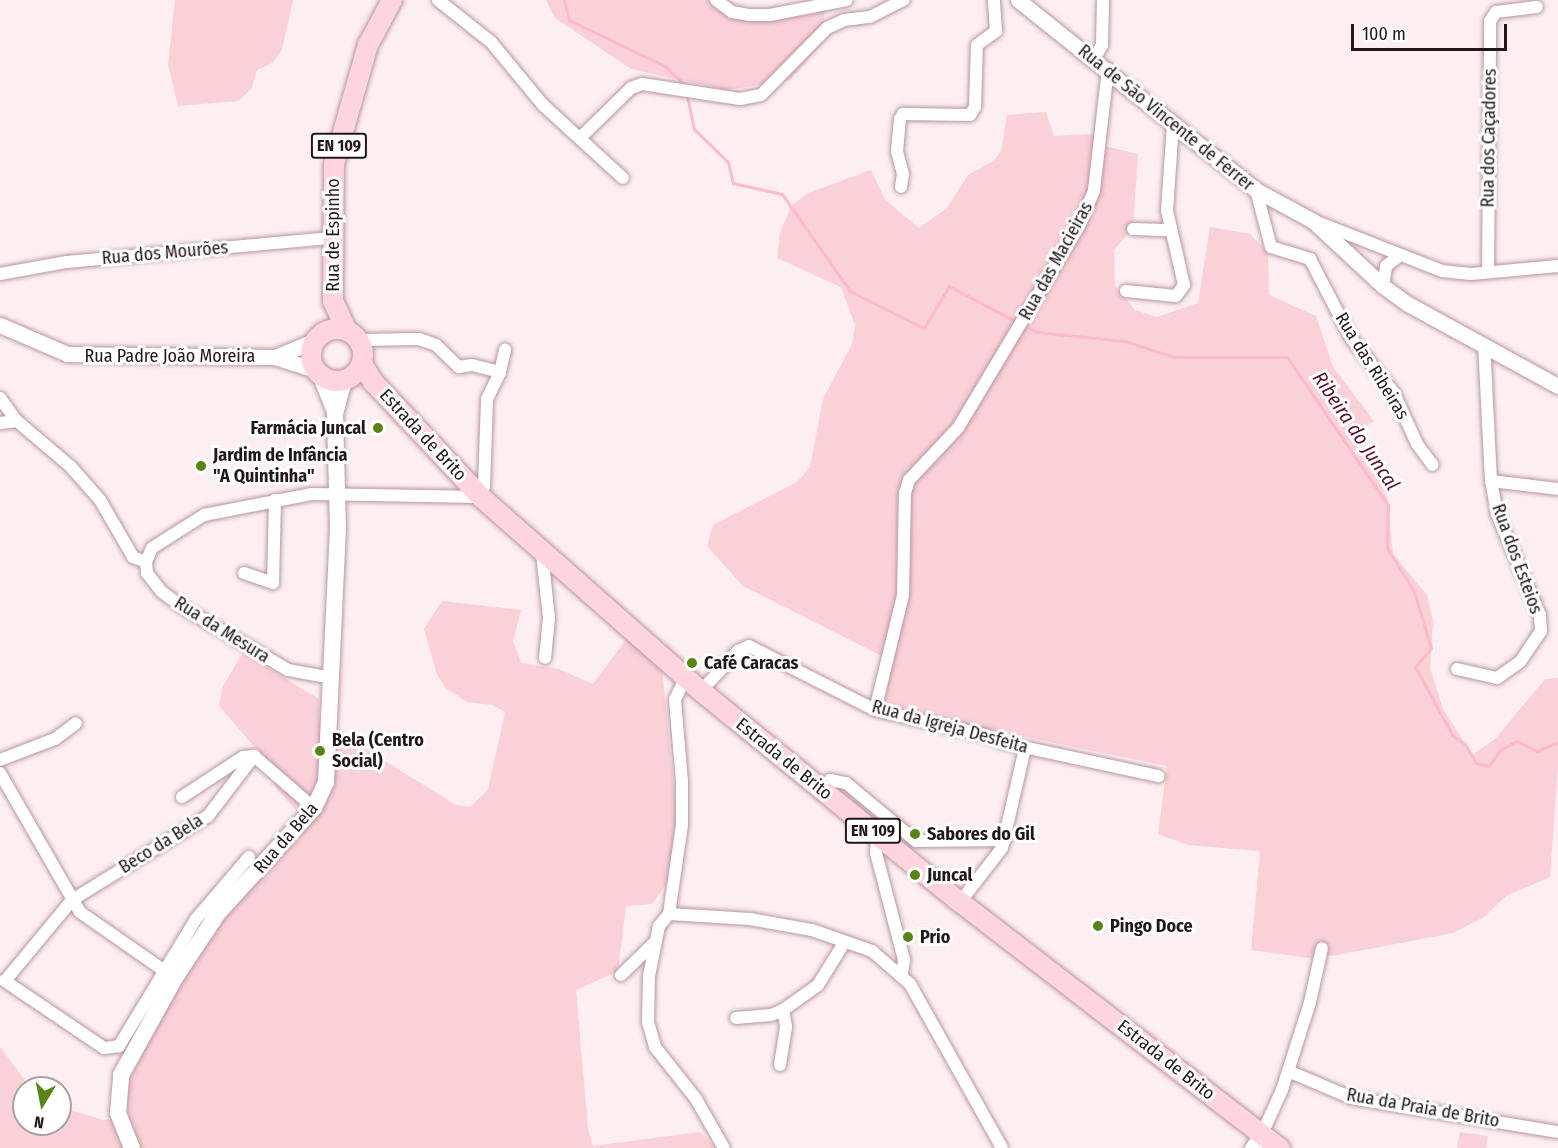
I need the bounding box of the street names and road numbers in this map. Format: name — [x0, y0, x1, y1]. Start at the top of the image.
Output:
street label: Rua de São Vincente de Ferrer — [1074, 40, 1258, 196]
street label: Rua dos Caçadores — [1477, 68, 1501, 208]
road number: EN 109 — [310, 133, 368, 159]
street label: Rua de Espinho — [322, 178, 344, 292]
street label: Rua das Macieiras — [1015, 198, 1097, 324]
street label: Rua dos Mourões — [101, 237, 229, 269]
street label: Rua das Ribeiras — [1331, 309, 1413, 423]
street label: Rua Padre João Moreira — [85, 345, 255, 367]
street label: Estrada de Brito — [375, 385, 471, 485]
street label: Rua dos Esteios — [1487, 501, 1547, 617]
street label: Rua da Mesura — [170, 592, 274, 668]
street label: Rua da Igreja Desfeita — [870, 696, 1030, 758]
street label: Estrada de Brito — [731, 714, 837, 804]
street label: Rua da Bela — [249, 798, 323, 878]
street label: Beco da Bela — [115, 810, 207, 878]
road number: EN 109 — [844, 818, 902, 844]
street label: Estrada de Brito — [1113, 1015, 1219, 1105]
street label: Rua da Praia de Brito — [1345, 1084, 1501, 1132]

